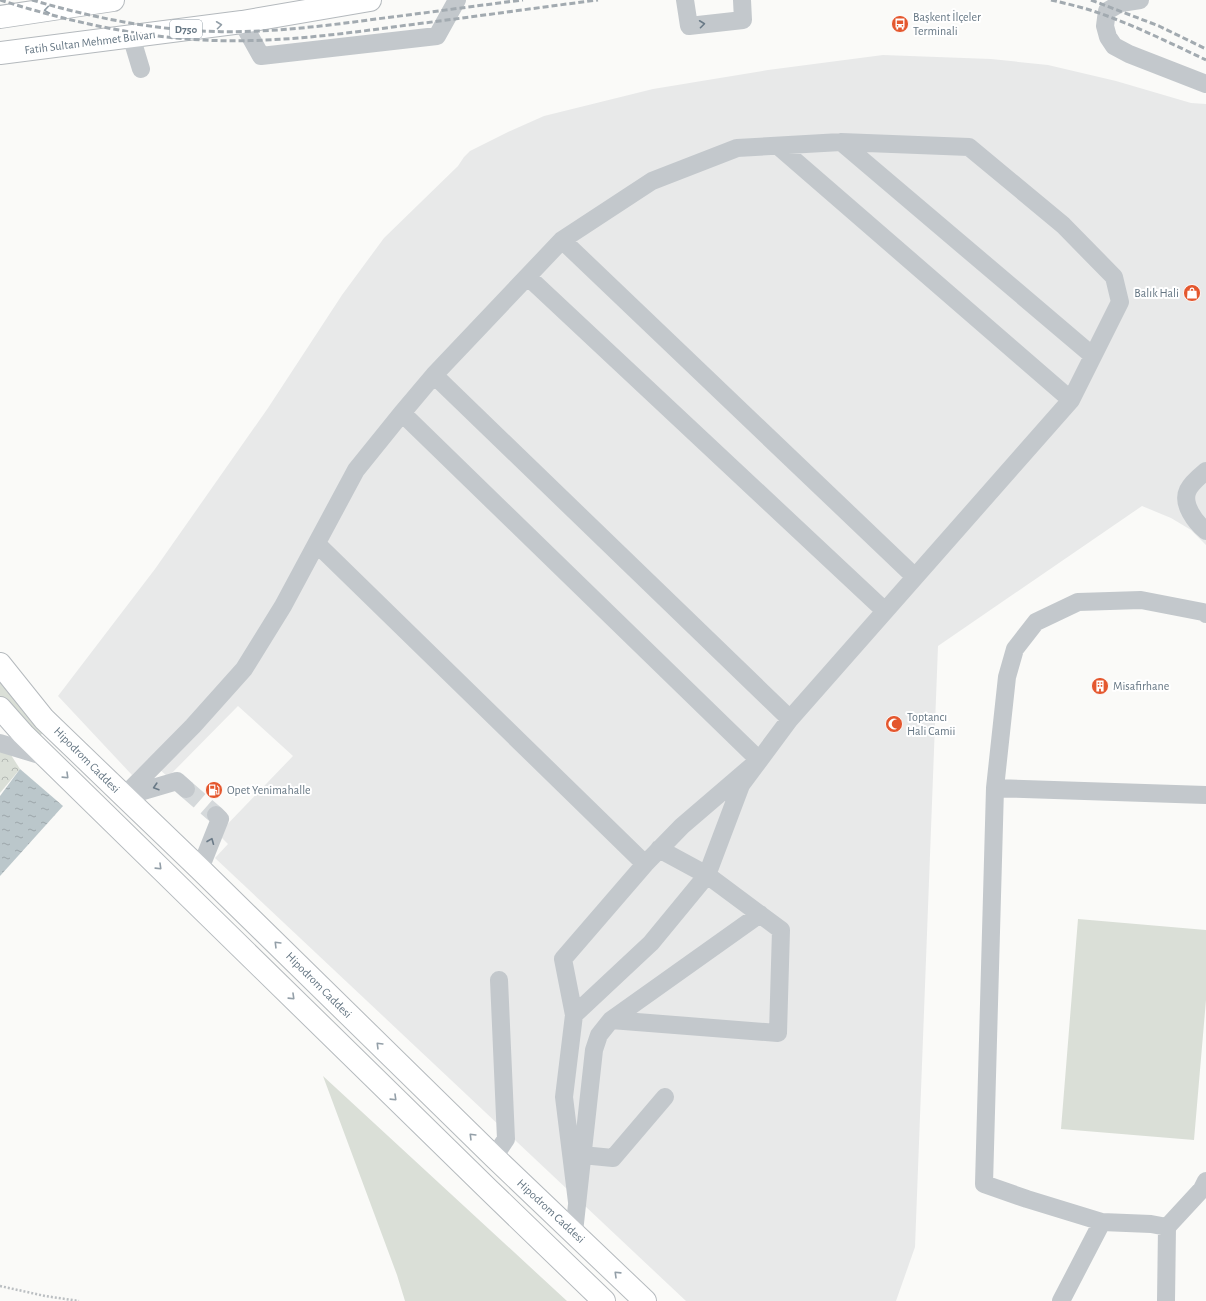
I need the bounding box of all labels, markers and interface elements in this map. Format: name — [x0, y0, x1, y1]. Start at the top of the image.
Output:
one-way arrow — [44, 5, 50, 14]
place label: Başkent İlçeler Terminali — [913, 10, 981, 37]
bus stop icon: Başkent İlçeler Terminali — [890, 14, 910, 34]
road number: D750 — [170, 20, 202, 38]
one-way arrow — [699, 20, 705, 29]
one-way arrow — [216, 21, 222, 30]
street label: Fatih Sultan Mehmet Bulvarı — [24, 28, 156, 56]
shop icon: Balık Hali — [1182, 283, 1202, 303]
place label: Balık Hali — [1134, 287, 1179, 299]
building icon: Misafirhane — [1090, 676, 1110, 696]
place label: Misafirhane — [1113, 680, 1169, 692]
place label: Toptancı Hali Camii — [907, 711, 955, 737]
mosque icon: Toptancı Hali Camii — [884, 714, 904, 734]
street label: Hipodrom Caddesi — [52, 725, 122, 795]
one-way arrow — [61, 771, 69, 779]
fuel station icon: Opet Yenimahalle — [204, 780, 224, 800]
one-way arrow — [153, 782, 160, 791]
place label: Opet Yenimahalle — [227, 784, 311, 796]
one-way arrow — [207, 838, 215, 845]
one-way arrow — [154, 862, 162, 870]
one-way arrow — [274, 941, 282, 949]
street label: Hipodrom Caddesi — [284, 950, 354, 1020]
one-way arrow — [287, 992, 295, 1000]
one-way arrow — [376, 1042, 384, 1050]
one-way arrow — [389, 1093, 397, 1101]
one-way arrow — [469, 1133, 477, 1141]
street label: Hipodrom Caddesi — [515, 1177, 587, 1245]
one-way arrow — [614, 1271, 622, 1279]

